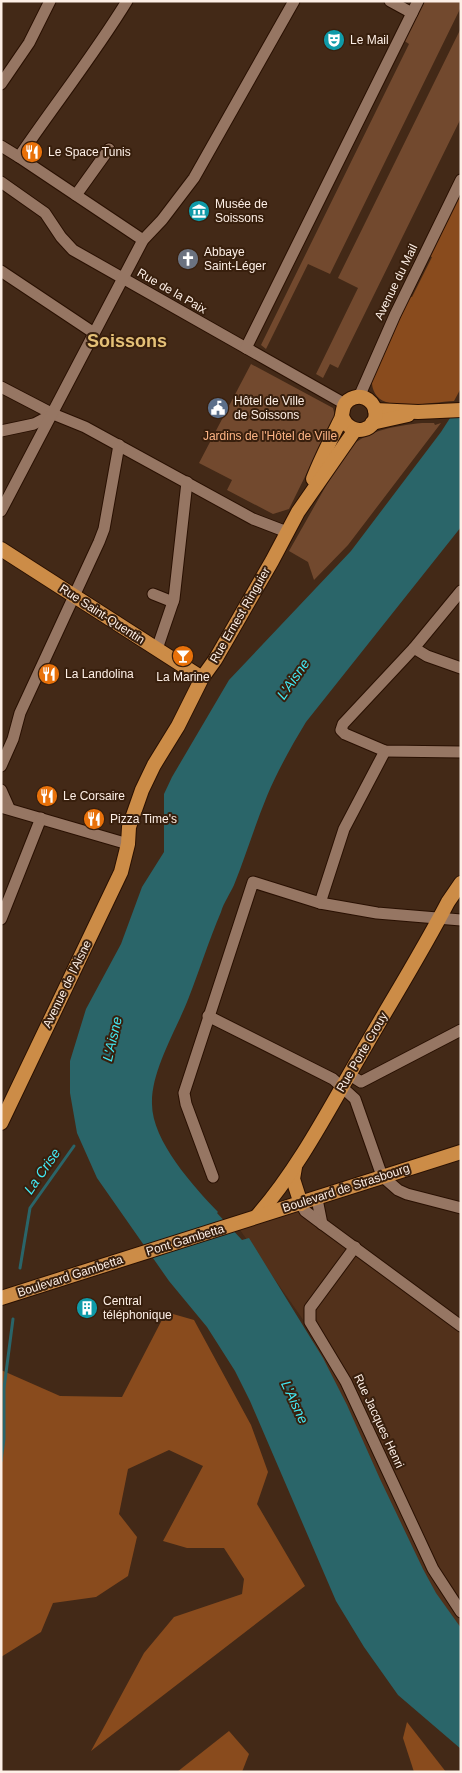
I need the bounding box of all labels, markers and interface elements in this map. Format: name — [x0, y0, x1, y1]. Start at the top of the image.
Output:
theatre icon: Le Mail — [322, 28, 346, 52]
place label: Le Mail — [350, 33, 389, 47]
restaurant icon: Le Space Tunis — [20, 140, 44, 164]
place label: Le Space Tunis — [48, 145, 131, 159]
place label: Musée de Soissons — [215, 197, 268, 225]
museum icon: Musée de Soissons — [187, 199, 211, 223]
street label: Avenue du Mail — [372, 242, 420, 322]
place label: Abbaye Saint-Léger — [204, 245, 266, 273]
church icon: Abbaye Saint-Léger — [176, 247, 200, 271]
street label: Rue de la Paix — [135, 265, 209, 317]
district label: Soissons — [87, 331, 167, 351]
place label: Hôtel de Ville de Soissons — [234, 394, 305, 422]
public building icon: Hôtel de Ville de Soissons — [206, 396, 230, 420]
park label: Jardins de l'Hôtel de Ville — [203, 429, 337, 443]
street label: Rue Ernest Ringuier — [207, 565, 273, 665]
street label: Rue Saint-Quentin — [57, 581, 147, 647]
bar icon: La Marine — [171, 644, 195, 668]
water label: L'Aisne — [273, 656, 313, 702]
restaurant icon: La Landolina — [37, 662, 61, 686]
place label: La Landolina — [65, 667, 134, 681]
place label: La Marine — [156, 670, 210, 684]
restaurant icon: Le Corsaire — [35, 784, 59, 808]
place label: Le Corsaire — [63, 789, 125, 803]
restaurant icon: Pizza Time's — [82, 807, 106, 831]
place label: Pizza Time's — [110, 812, 177, 826]
street label: Avenue de l'Aisne — [40, 938, 94, 1030]
street label: Rue Porte Crouy — [334, 1010, 390, 1094]
water label: L'Aisne — [99, 1015, 125, 1063]
water label: La Crise — [20, 1145, 64, 1197]
street label: Boulevard de Strasbourg — [281, 1161, 411, 1215]
street label: Pont Gambetta — [144, 1221, 226, 1258]
street label: Boulevard Gambetta — [15, 1252, 125, 1300]
place label: Central téléphonique — [103, 1294, 172, 1322]
building icon: Central téléphonique — [75, 1296, 99, 1320]
street label: Rue Jacques Henri — [351, 1372, 407, 1470]
water label: L'Aisne — [278, 1378, 312, 1426]

